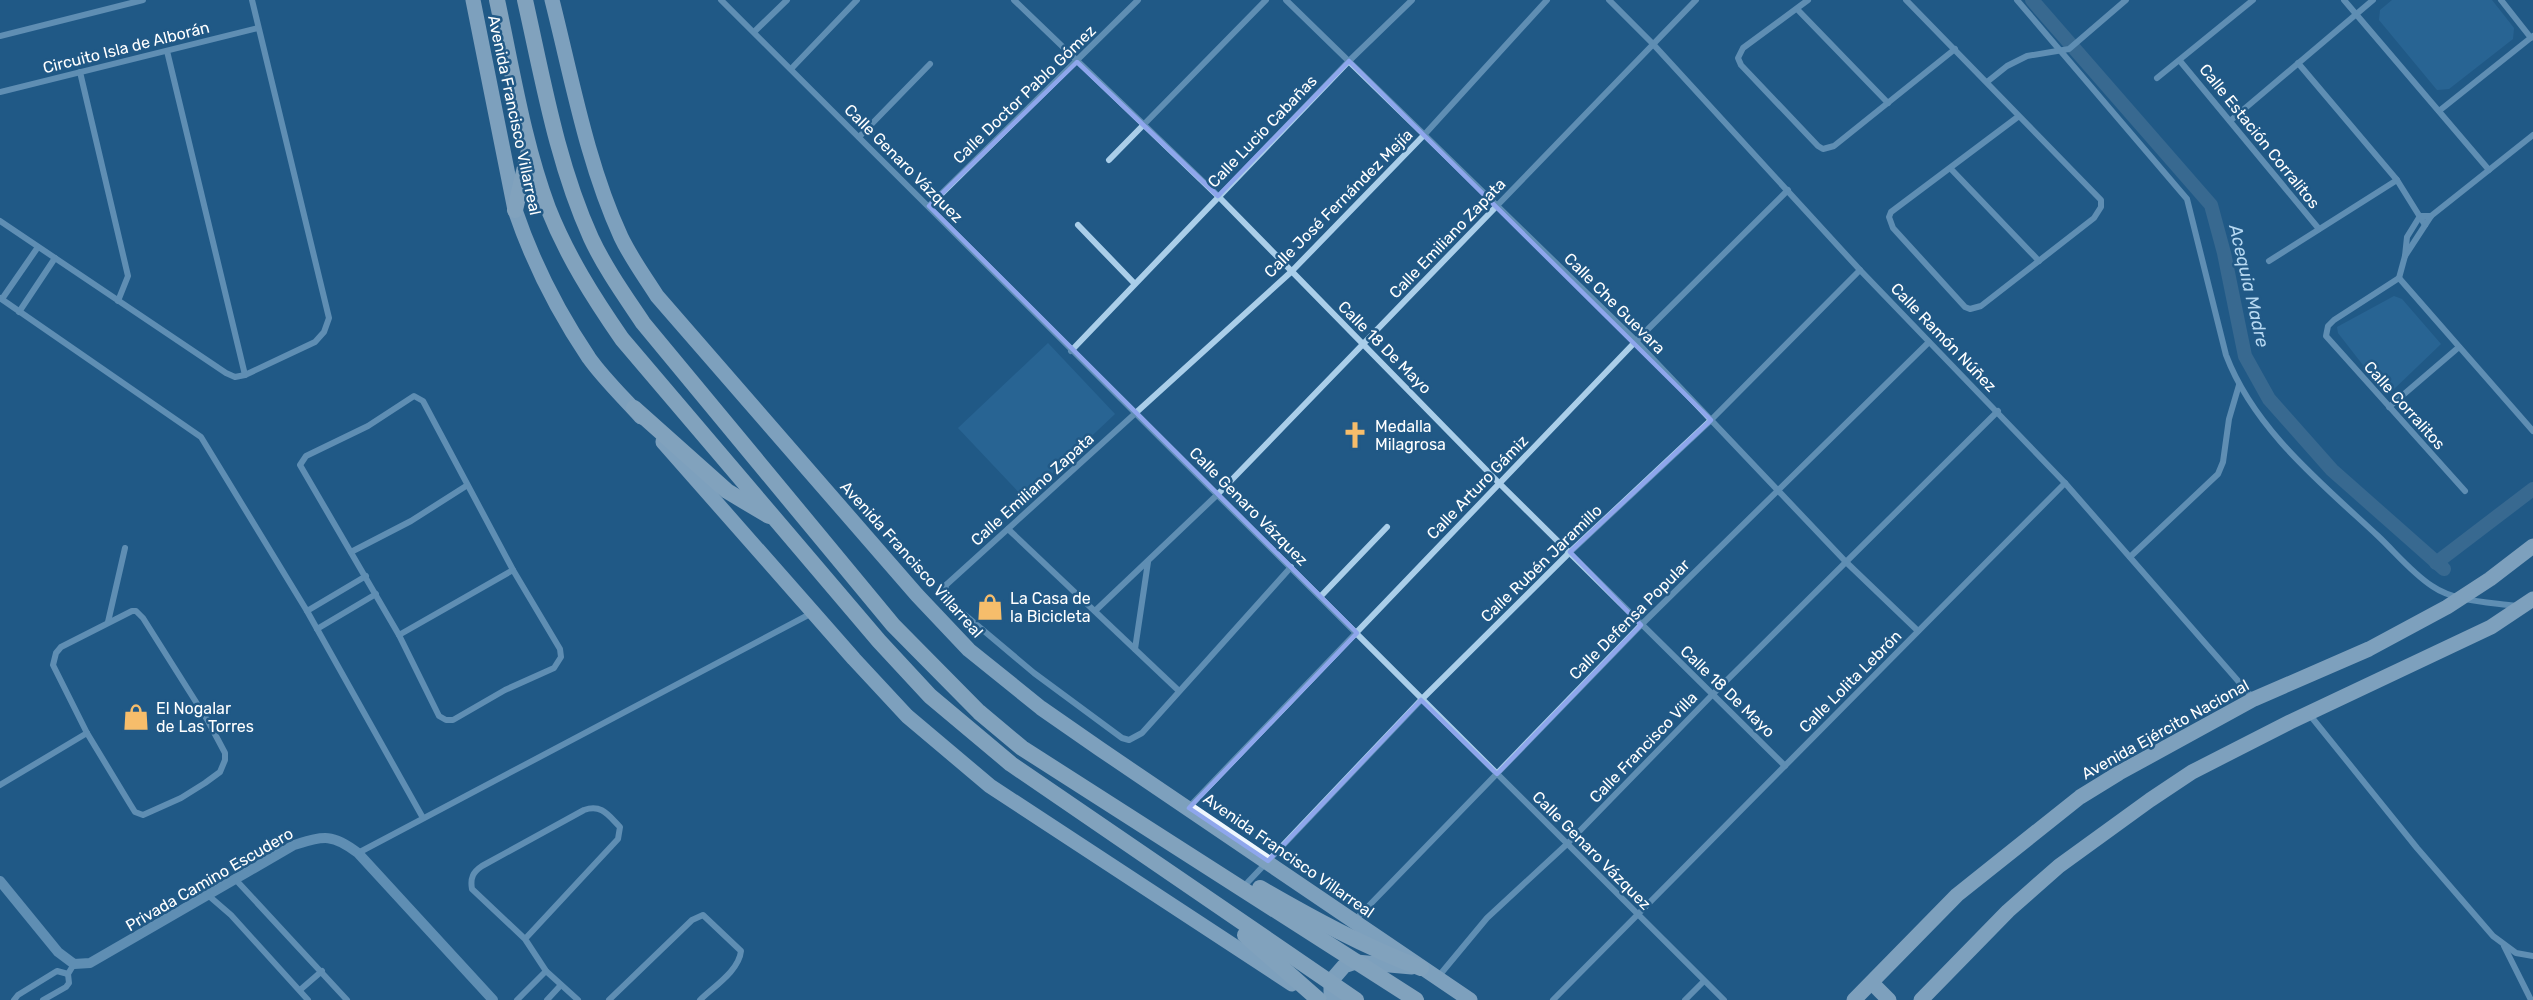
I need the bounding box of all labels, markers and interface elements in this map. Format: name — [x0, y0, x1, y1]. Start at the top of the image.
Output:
street label: Avenida Francisco Villarreal — [484, 13, 545, 217]
street label: Circuito Isla de Alborán — [41, 18, 211, 77]
street label: Calle Doctor Pablo Gómez — [949, 21, 1100, 168]
street label: Calle Estación Corralitos — [2195, 60, 2324, 212]
street label: Calle Lucio Cabañas — [1204, 71, 1321, 191]
street label: Calle Genaro Vázquez — [840, 100, 967, 227]
street label: Calle José Fernández Mejía — [1260, 125, 1416, 281]
street label: Calle Emiliano Zapata — [1385, 175, 1509, 302]
water label: Acequia Madre — [2224, 222, 2274, 350]
street label: Calle Che Guevara — [1560, 249, 1669, 358]
street label: Calle Ramón Núñez — [1887, 279, 2001, 396]
street label: Calle 18 De Mayo — [1334, 297, 1435, 398]
street label: Calle Corralitos — [2360, 357, 2449, 453]
place label: Medalla Milagrosa — [1375, 417, 1446, 454]
church icon: Medalla Milagrosa — [1340, 420, 1370, 450]
street label: Calle Emiliano Zapata — [967, 429, 1098, 550]
street label: Calle Arturo Gámiz — [1423, 431, 1532, 543]
street label: Calle Genaro Vázquez — [1185, 443, 1312, 570]
street label: Avenida Francisco Villarreal — [836, 477, 987, 642]
street label: Calle Rubén Jaramillo — [1477, 501, 1606, 626]
street label: Calle Defensa Popular — [1565, 555, 1694, 684]
place label: La Casa de la Bicicleta — [1010, 589, 1091, 626]
shop icon: La Casa de la Bicicleta — [975, 592, 1005, 622]
street label: Calle Lolita Lebrón — [1795, 626, 1906, 737]
street label: Calle 18 De Mayo — [1676, 641, 1779, 741]
street label: Avenida Ejército Nacional — [2078, 675, 2252, 783]
street label: Calle Francisco Villa — [1585, 688, 1701, 807]
place label: El Nogalar de Las Torres — [156, 699, 254, 736]
shop icon: El Nogalar de Las Torres — [121, 702, 151, 732]
street label: Calle Genaro Vázquez — [1528, 787, 1655, 914]
street label: Avenida Francisco Villarreal — [1200, 789, 1378, 922]
street label: Privada Camino Escudero — [122, 824, 296, 935]

